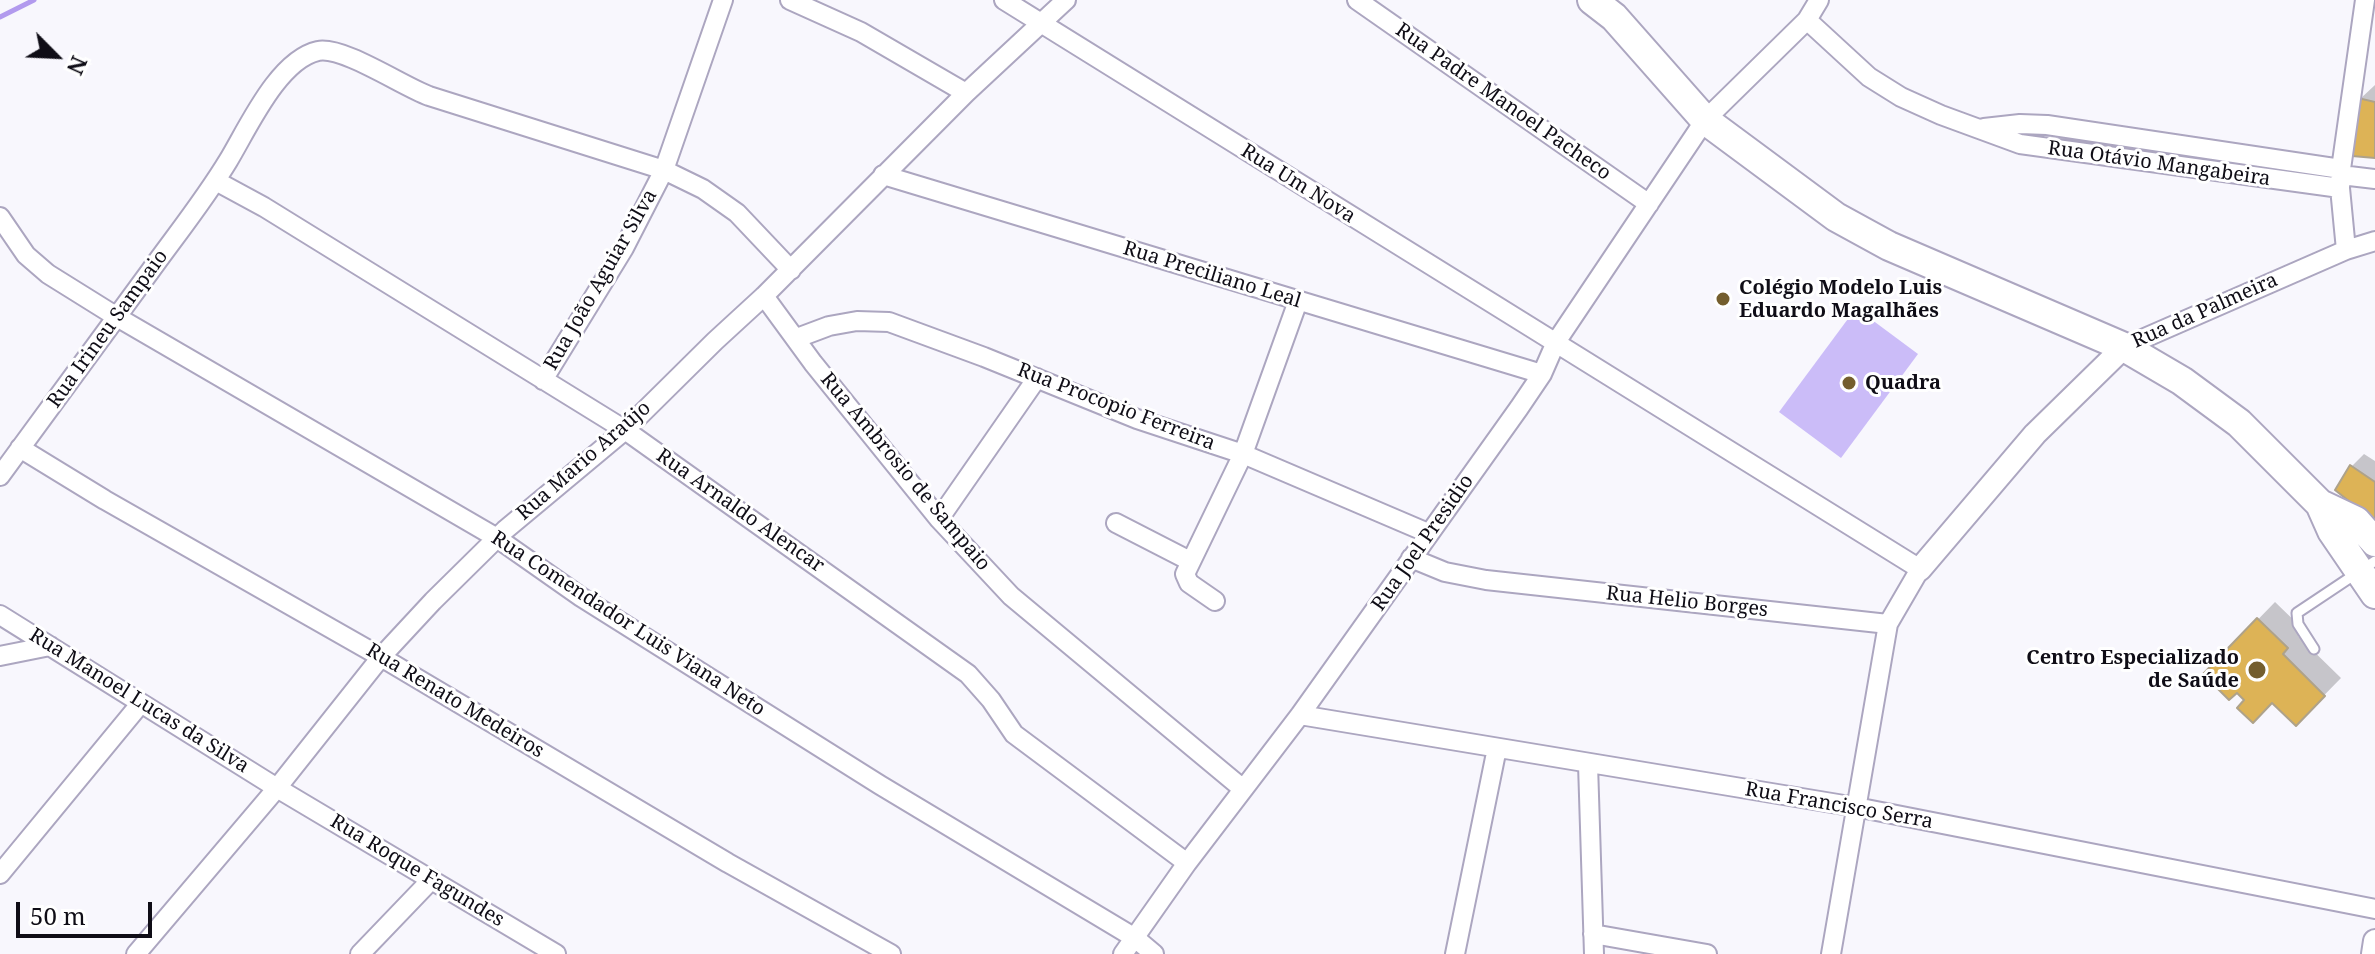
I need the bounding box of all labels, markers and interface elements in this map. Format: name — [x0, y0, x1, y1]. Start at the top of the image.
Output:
north arrow — [16, 16, 96, 96]
street label: Rua Padre Manoel Pacheco — [1391, 18, 1615, 186]
text: N — [61, 52, 95, 80]
street label: Rua Otávio Mangabeira — [2046, 136, 2272, 192]
street label: Rua Um Nova — [1236, 139, 1360, 229]
street label: Rua João Aguiar Silva — [539, 185, 663, 375]
street label: Rua Preciliano Leal — [1120, 237, 1304, 313]
street label: Rua Irineu Sampaio — [43, 245, 173, 413]
street label: Rua da Palmeira — [2128, 268, 2282, 354]
place label: Colégio Modelo Luis Eduardo Magalhães — [1739, 276, 1942, 323]
marker: Colégio Modelo Luis Eduardo Magalhães — [1714, 290, 1732, 308]
street label: Rua Procopio Ferreira — [1014, 358, 1218, 456]
street label: Rua Ambrosio de Sampaio — [815, 368, 995, 576]
place label: Quadra — [1865, 371, 1941, 395]
marker: Quadra — [1840, 374, 1858, 392]
street label: Rua Mario Araújo — [512, 396, 656, 526]
street label: Rua Arnaldo Alencar — [651, 444, 829, 578]
street label: Rua Joel Presidio — [1367, 470, 1479, 616]
street label: Rua Comendador Luis Viana Neto — [487, 526, 769, 722]
street label: Rua Helio Borges — [1605, 582, 1769, 622]
street label: Rua Manoel Lucas da Silva — [25, 623, 253, 779]
street label: Rua Renato Medeiros — [362, 638, 548, 764]
place label: Centro Especializado de Saúde — [2026, 646, 2239, 693]
marker: Centro Especializado de Saúde — [2246, 659, 2268, 681]
street label: Rua Francisco Serra — [1743, 778, 1935, 834]
street label: Rua Roque Fagundes — [326, 810, 508, 932]
scale bar — [20, 886, 156, 936]
text: 50 m — [30, 899, 86, 932]

